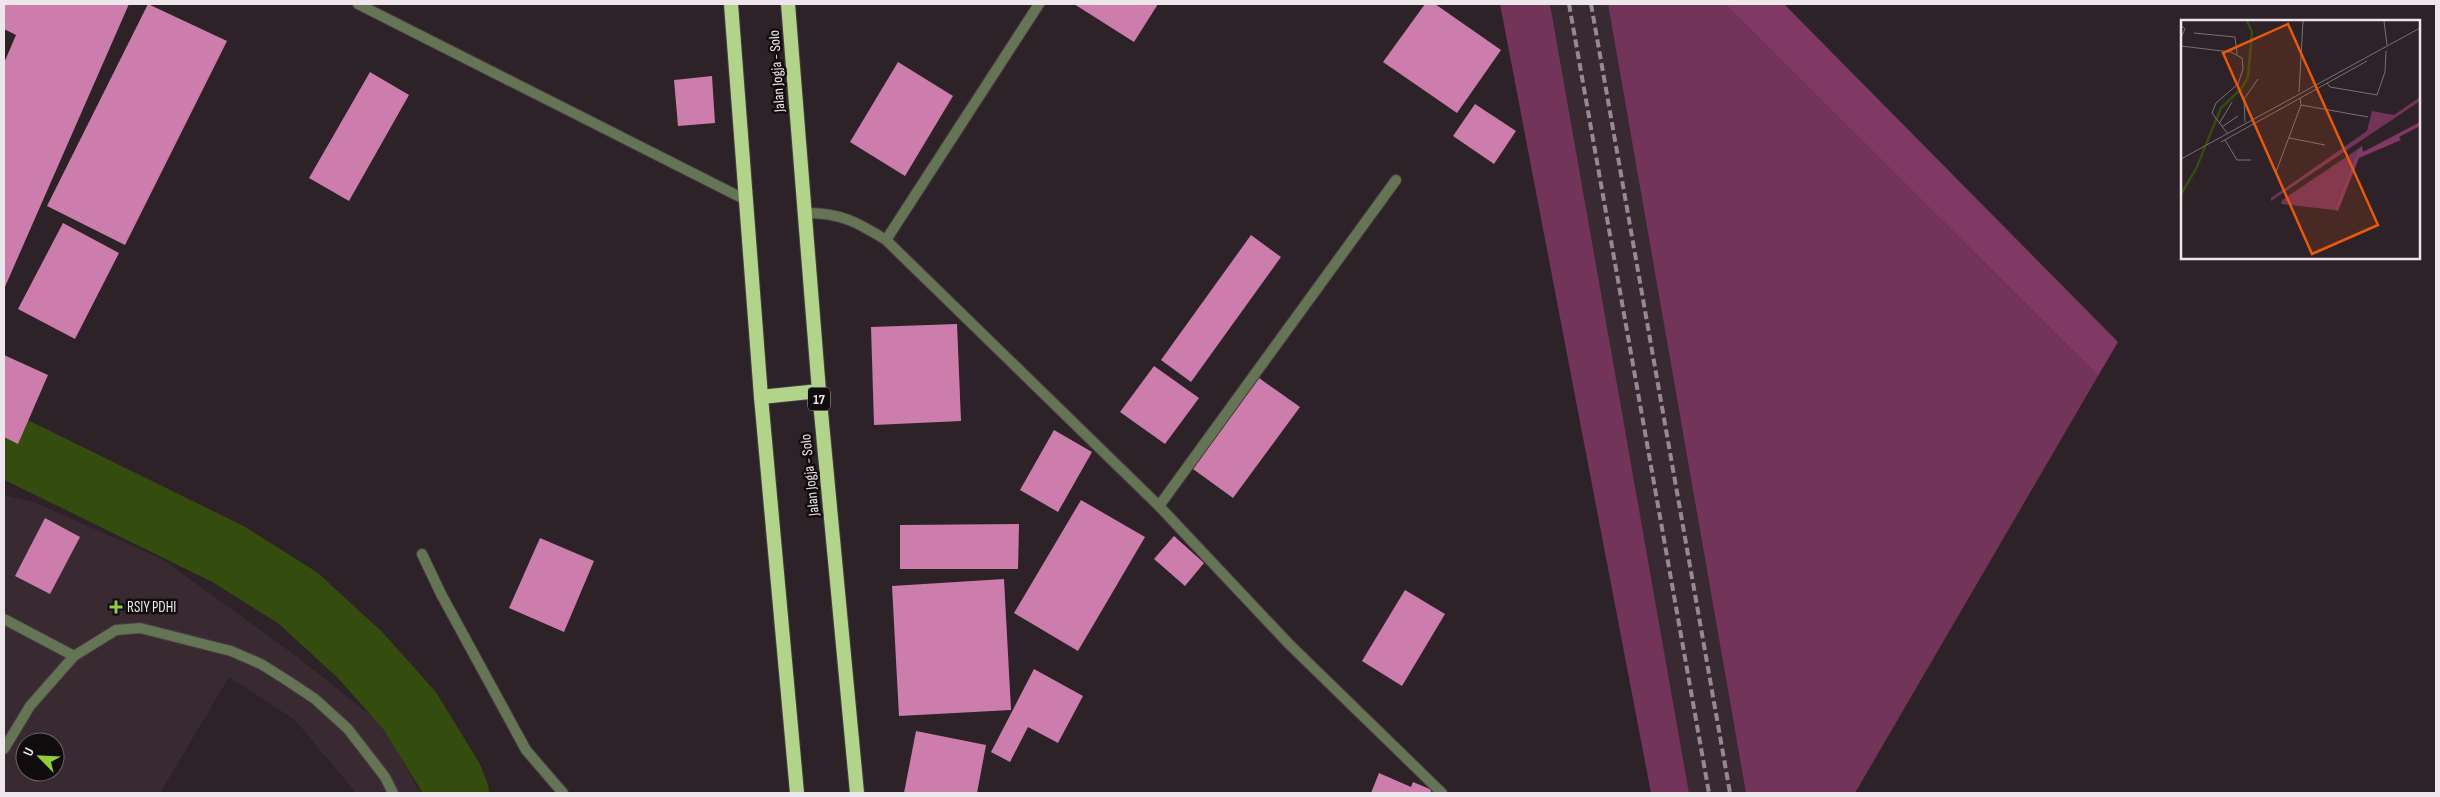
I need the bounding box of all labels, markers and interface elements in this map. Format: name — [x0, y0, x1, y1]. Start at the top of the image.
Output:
inset map — [2181, 20, 2420, 259]
street label: Jalan Jogja - Solo — [765, 29, 789, 114]
road number: 17 — [808, 388, 830, 410]
street label: Jalan Jogja - Solo — [796, 433, 824, 518]
place label: RSIY PDHI — [127, 598, 176, 617]
marker: RSIY PDHI — [109, 600, 123, 614]
north arrow — [15, 732, 65, 782]
text: U — [19, 745, 38, 759]

